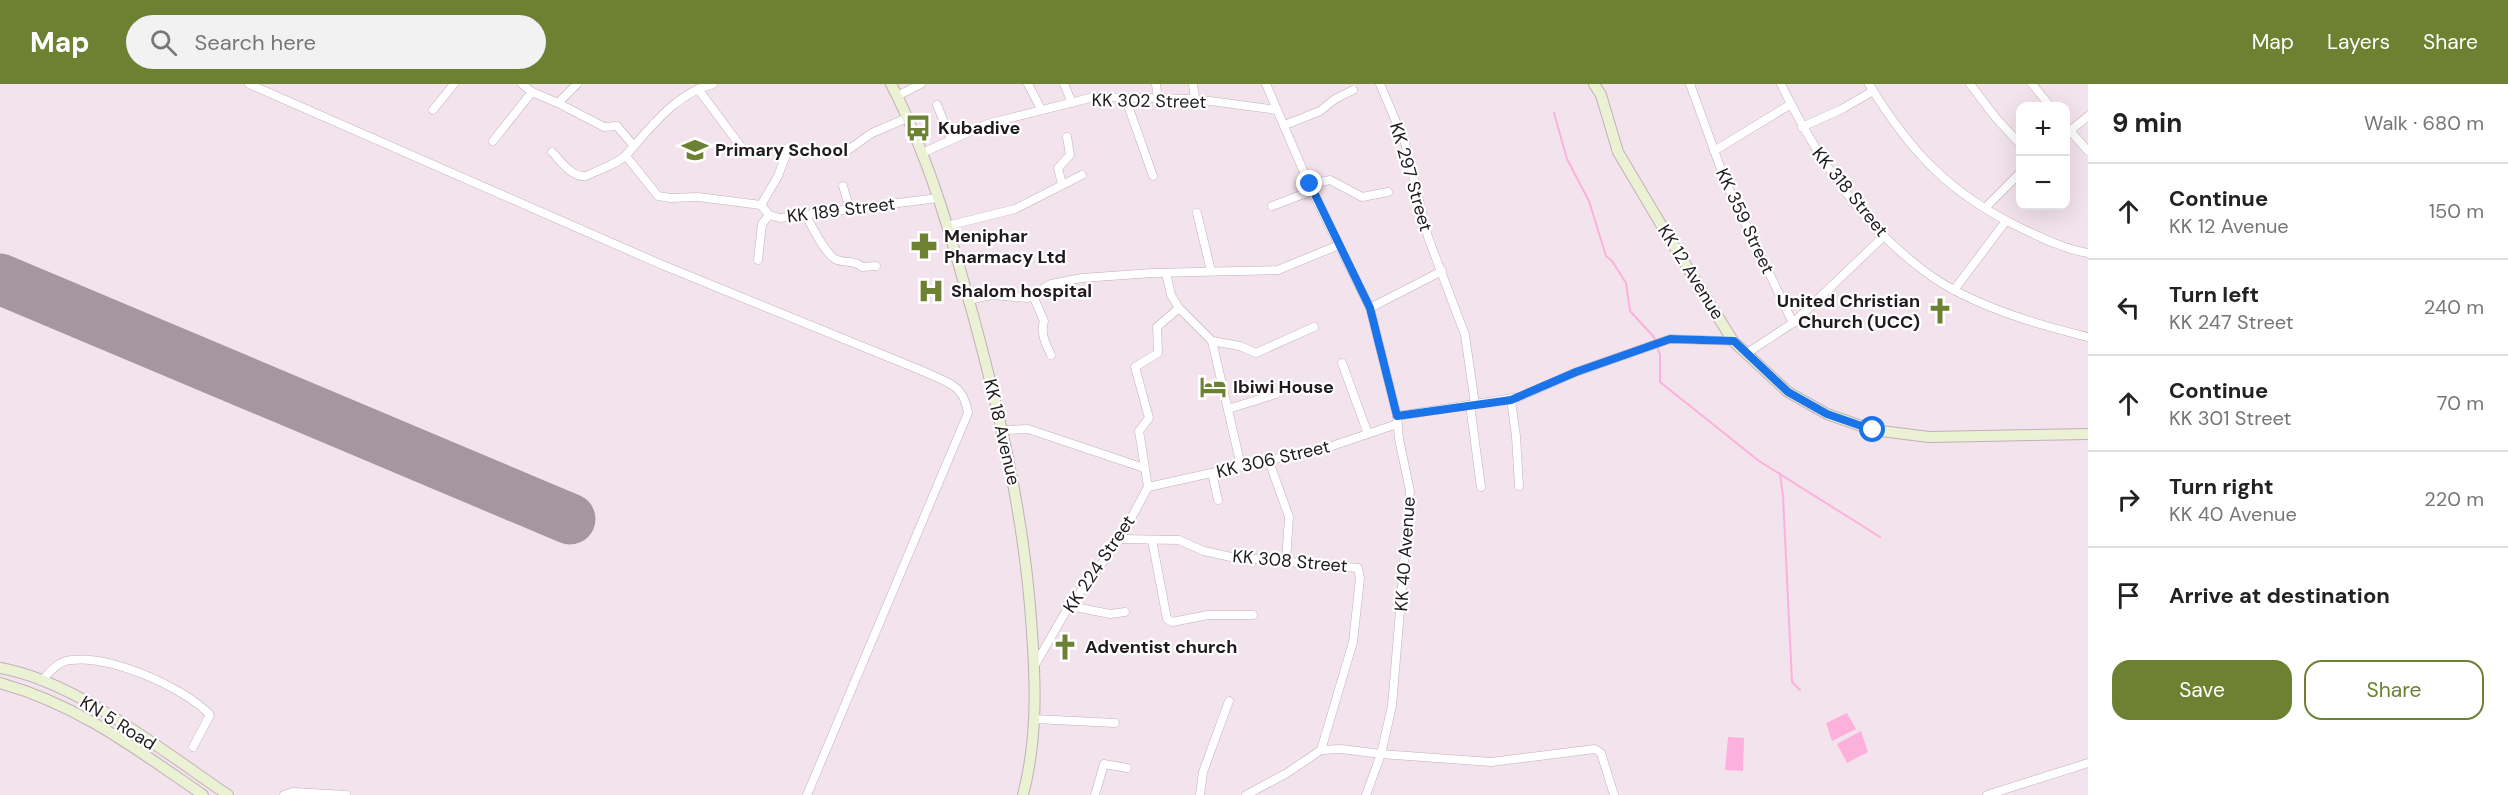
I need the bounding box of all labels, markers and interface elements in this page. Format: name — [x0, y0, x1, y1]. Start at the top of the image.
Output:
search box — [126, 15, 546, 69]
text: Map — [30, 24, 90, 61]
icon: search — [147, 26, 180, 59]
text: Search here — [195, 28, 316, 57]
text: Map — [2252, 28, 2294, 56]
text: Layers — [2327, 28, 2390, 56]
text: Share — [2423, 28, 2478, 56]
street label: KK 302 Street — [1091, 88, 1207, 114]
map controls — [2016, 102, 2070, 210]
button: + — [2016, 102, 2070, 156]
text: 9 min — [2112, 106, 2182, 140]
text: Walk · 680 m — [2364, 110, 2484, 136]
bus stop icon: Kubadive — [903, 113, 933, 143]
place label: Kubadive — [938, 116, 1021, 140]
street label: KK 297 Street — [1384, 120, 1438, 234]
school or university icon: Primary School — [680, 135, 710, 165]
place label: Primary School — [715, 138, 848, 162]
street label: KK 318 Street — [1807, 142, 1893, 242]
button: − — [2016, 156, 2070, 210]
street label: KK 359 Street — [1710, 164, 1780, 278]
route end — [1296, 170, 1322, 196]
text: Continue — [2169, 184, 2268, 213]
street label: KK 189 Street — [785, 191, 897, 229]
icon: ahead — [2112, 195, 2145, 228]
text: 150 m — [2429, 198, 2484, 224]
text: KK 12 Avenue — [2169, 213, 2289, 239]
street label: KK 12 Avenue — [1652, 220, 1730, 324]
place label: Meniphar Pharmacy Ltd — [944, 224, 1066, 269]
pharmacy icon: Meniphar Pharmacy Ltd — [909, 231, 939, 261]
hospital icon: Shalom hospital — [916, 276, 946, 306]
place label: Shalom hospital — [951, 279, 1092, 303]
text: Turn left — [2169, 280, 2259, 309]
place label: United Christian Church (UCC) — [1777, 289, 1920, 334]
icon: left — [2112, 291, 2145, 324]
text: 240 m — [2424, 294, 2484, 320]
church icon: United Christian Church (UCC) — [1925, 296, 1955, 326]
text: KK 247 Street — [2169, 309, 2294, 335]
hotel icon: Ibiwi House — [1198, 372, 1228, 402]
place label: Ibiwi House — [1233, 375, 1334, 399]
text: Continue — [2169, 376, 2268, 405]
street label: KK 18 Avenue — [978, 377, 1026, 487]
icon: ahead — [2112, 387, 2145, 420]
text: 70 m — [2437, 390, 2484, 416]
text: KK 301 Street — [2169, 405, 2291, 431]
route start — [1859, 416, 1885, 442]
street label: KK 306 Street — [1214, 434, 1332, 484]
text: Turn right — [2169, 472, 2274, 501]
icon: right — [2112, 483, 2145, 516]
text: 220 m — [2424, 486, 2484, 512]
street label: KK 40 Avenue — [1389, 496, 1421, 612]
text: KK 40 Avenue — [2169, 501, 2297, 527]
street label: KK 224 Street — [1057, 510, 1141, 618]
street label: KK 308 Street — [1231, 544, 1349, 578]
icon: arrive — [2112, 579, 2145, 612]
text: Arrive at destination — [2169, 581, 2390, 610]
church icon: Adventist church — [1050, 632, 1080, 662]
place label: Adventist church — [1085, 635, 1237, 659]
button: Save — [2112, 660, 2292, 720]
button: Share — [2304, 660, 2484, 720]
street label: KN 5 Road — [75, 690, 161, 756]

